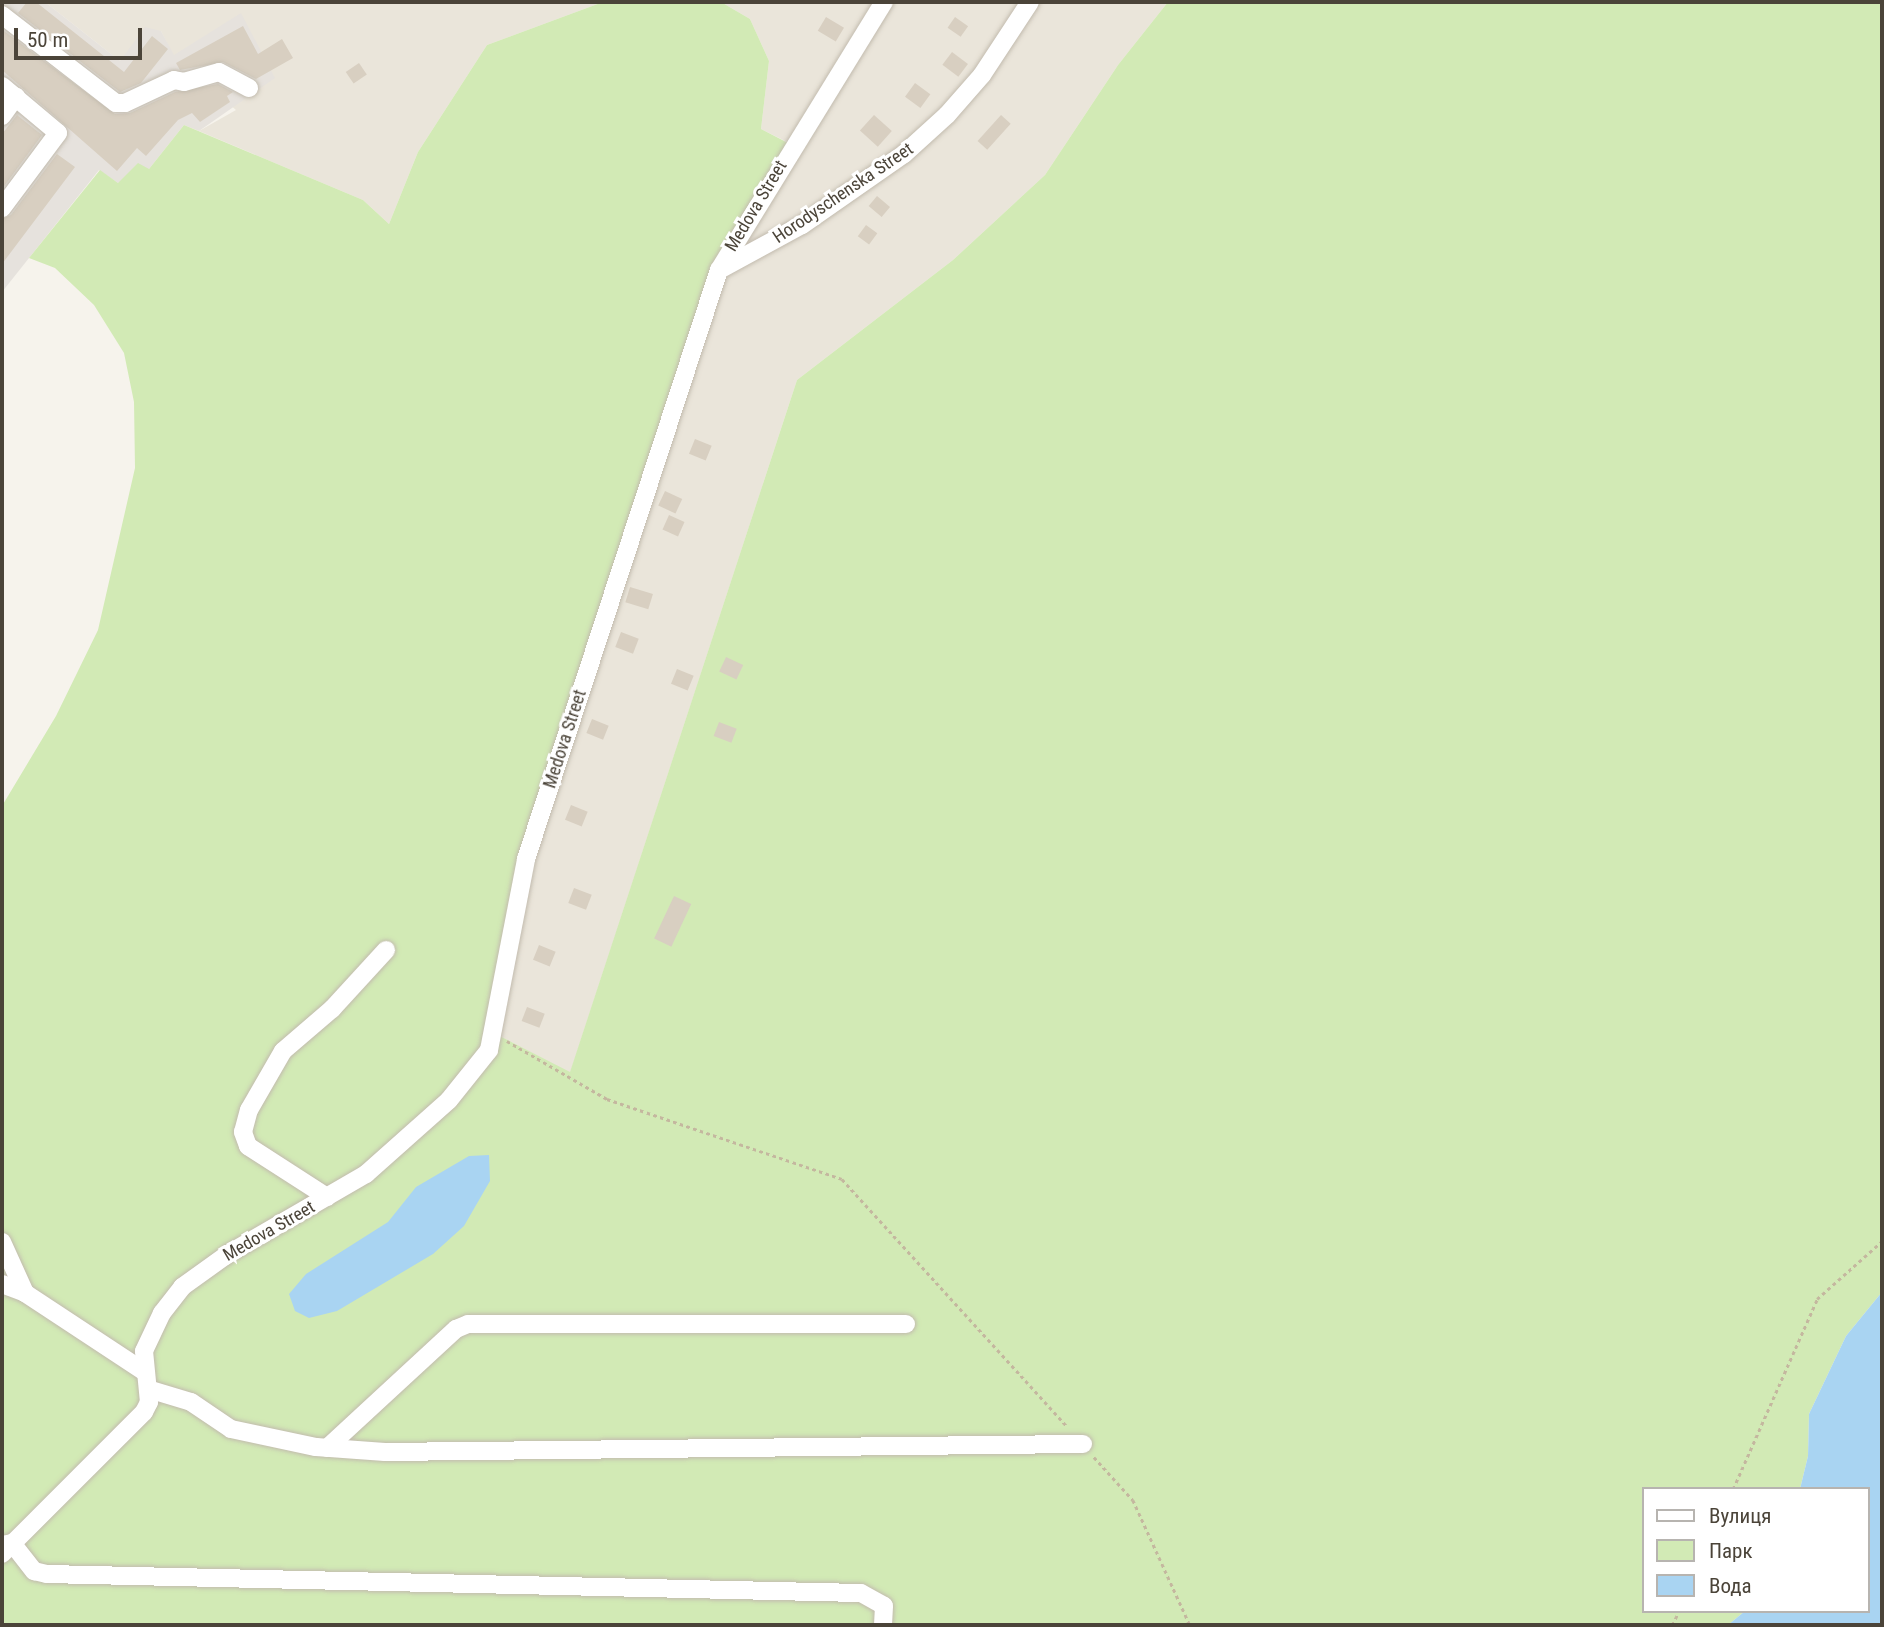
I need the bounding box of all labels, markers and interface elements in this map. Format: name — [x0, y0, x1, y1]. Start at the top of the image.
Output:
scale bar — [18, 14, 145, 58]
text: 50 m — [27, 28, 68, 52]
street label: Horodyschenska Street — [769, 138, 917, 248]
street label: Medova Street — [720, 157, 792, 255]
street label: Medova Street — [539, 687, 591, 791]
street label: Medova Street — [219, 1196, 319, 1266]
legend — [1643, 1487, 1870, 1613]
text: Вулиця — [1709, 1504, 1771, 1528]
text: Парк — [1709, 1539, 1753, 1563]
text: Вода — [1709, 1574, 1752, 1598]

